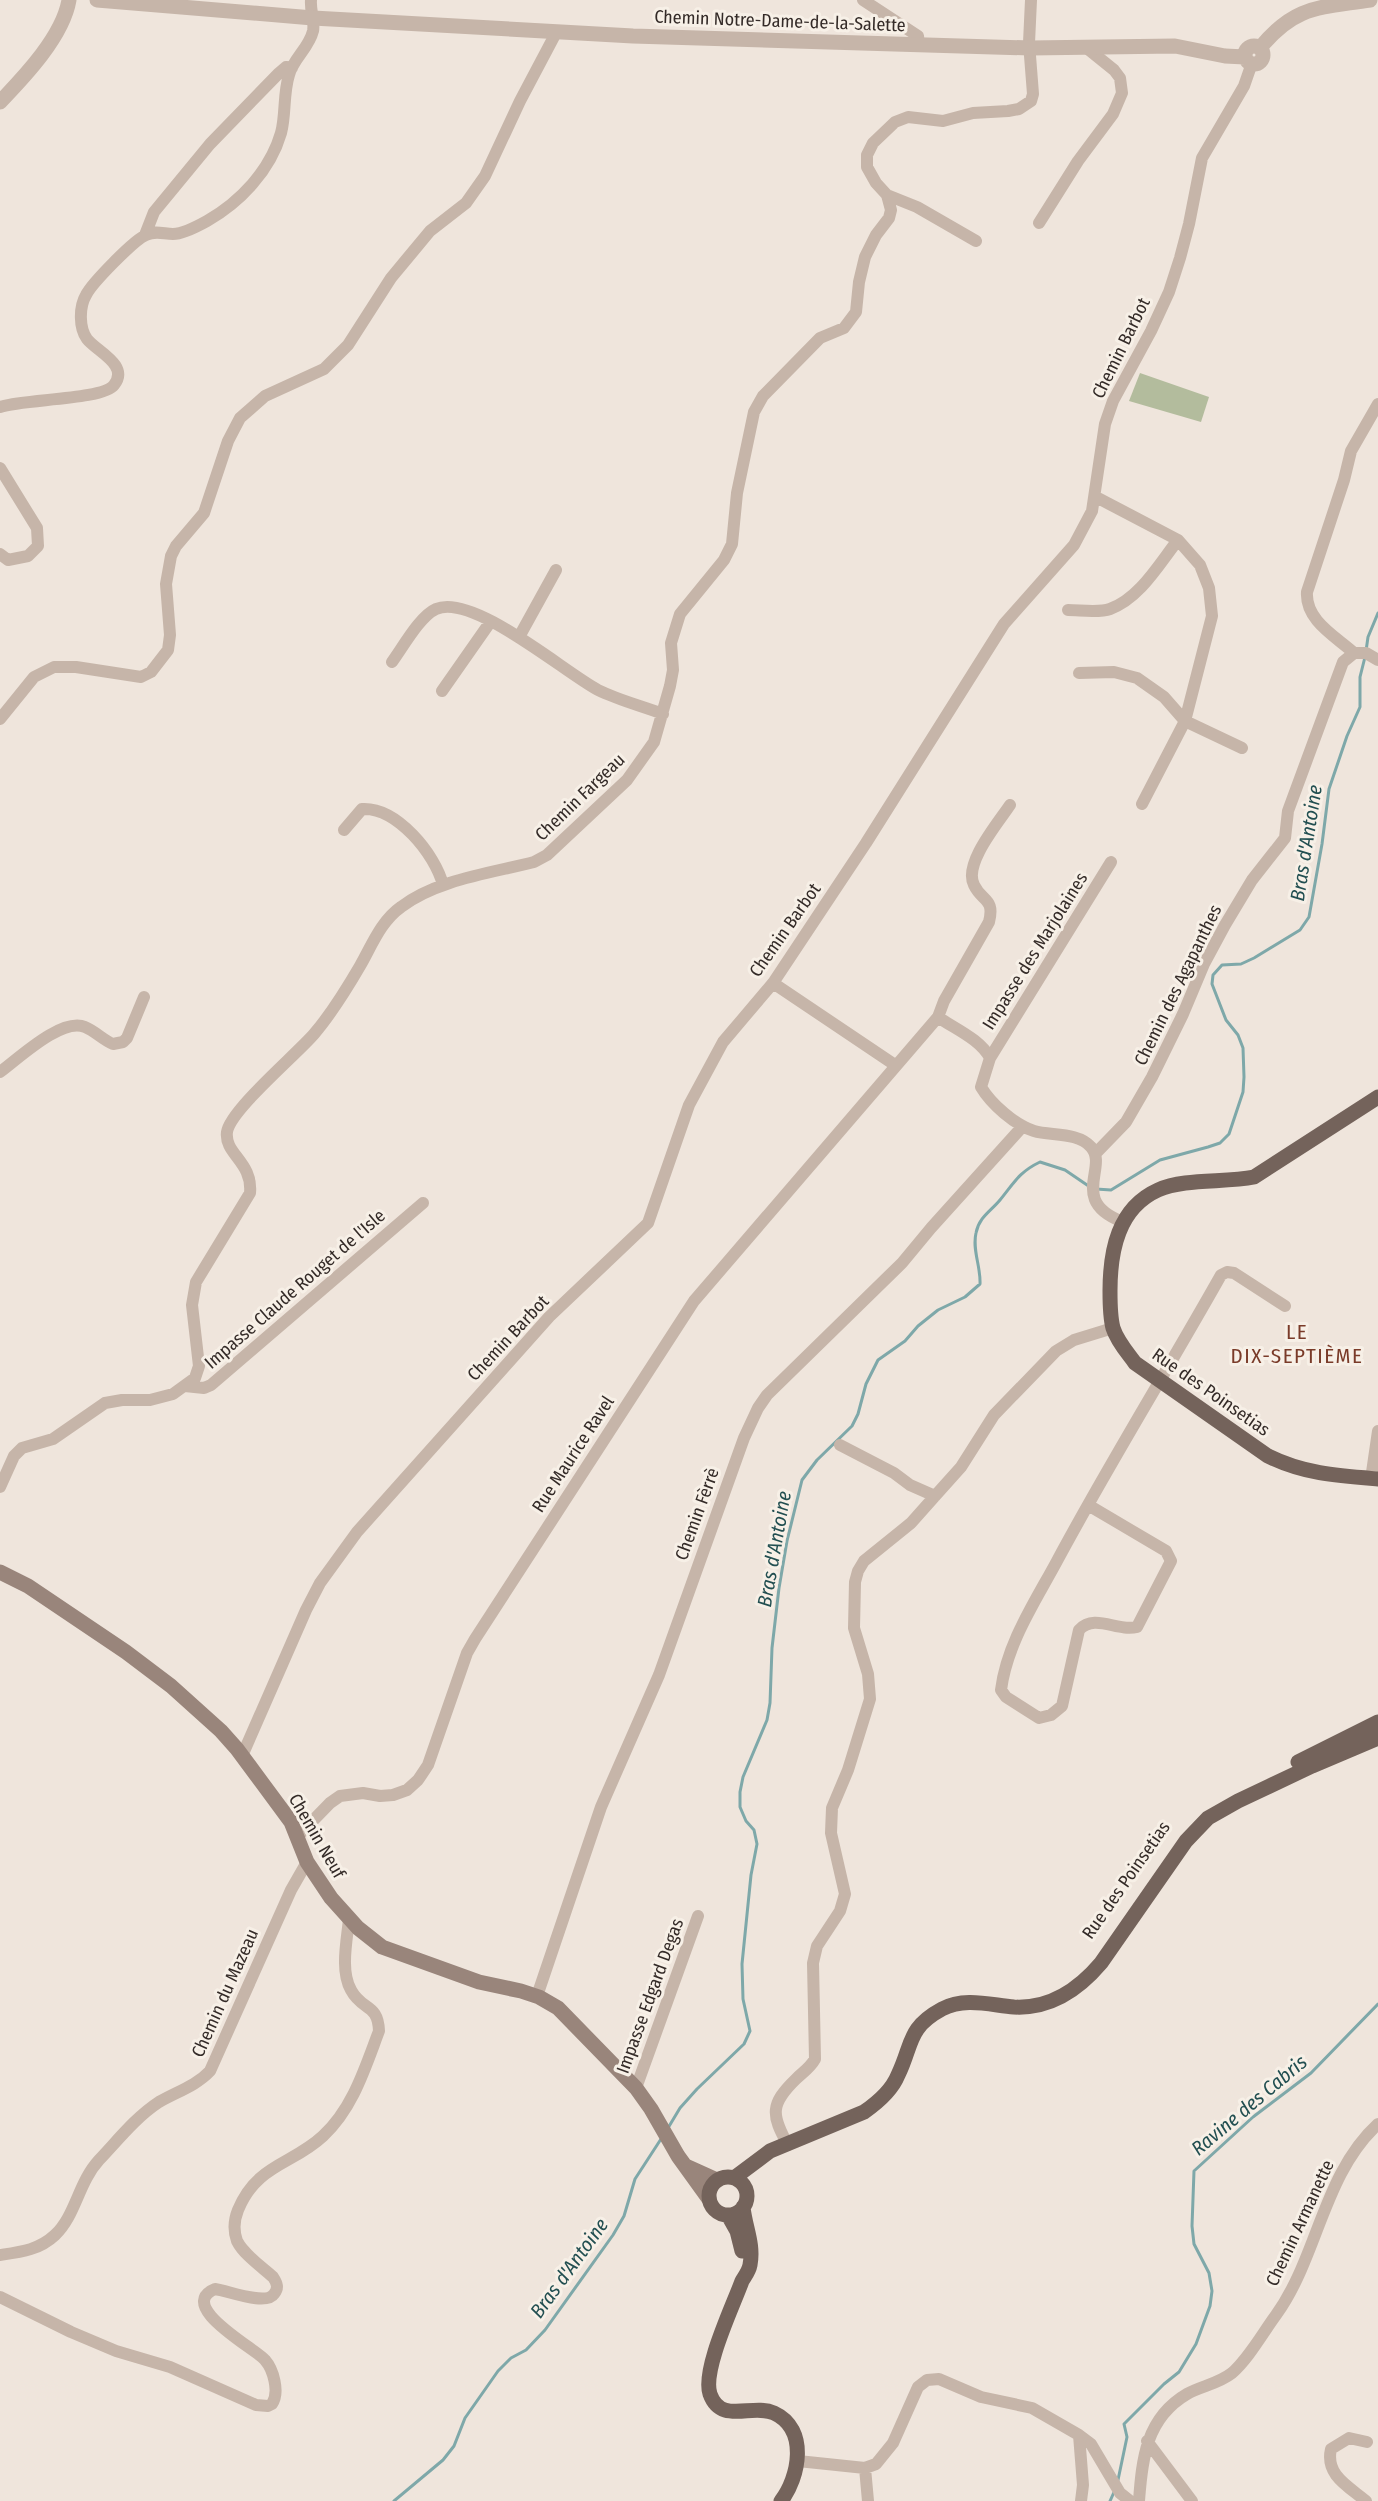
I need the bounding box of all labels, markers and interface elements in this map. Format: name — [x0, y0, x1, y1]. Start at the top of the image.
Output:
street label: Chemin Notre-Dame-de-la-Salette — [654, 6, 906, 36]
street label: Chemin Barbot — [1087, 294, 1155, 402]
street label: Chemin Fargeau — [531, 749, 629, 845]
water label: Bras d'Antoine — [1285, 783, 1327, 903]
street label: Impasse des Marjolaines — [978, 868, 1093, 1034]
street label: Chemin Barbot — [745, 879, 825, 981]
street label: Chemin des Agapanthes — [1130, 901, 1227, 1069]
street label: Impasse Claude Rouget de l'Isle — [200, 1205, 390, 1373]
street label: Chemin Barbot — [463, 1290, 553, 1385]
district label: LE DIX-SEPTIÈME — [1231, 1319, 1363, 1369]
street label: Rue des Poinsetias — [1148, 1343, 1274, 1441]
street label: Rue Maurice Ravel — [527, 1391, 619, 1516]
street label: Chemin Fèrrè — [670, 1465, 724, 1563]
water label: Bras d'Antoine — [752, 1489, 796, 1609]
street label: Chemin Neuf — [284, 1790, 351, 1884]
street label: Rue des Poinsetias — [1077, 1817, 1175, 1943]
street label: Impasse Edgard Degas — [612, 1915, 688, 2076]
street label: Chemin du Mazeau — [187, 1925, 263, 2061]
water label: Ravine des Cabris — [1186, 2049, 1312, 2160]
street label: Chemin Armanette — [1261, 2156, 1339, 2290]
water label: Bras d'Antoine — [525, 2213, 613, 2322]

